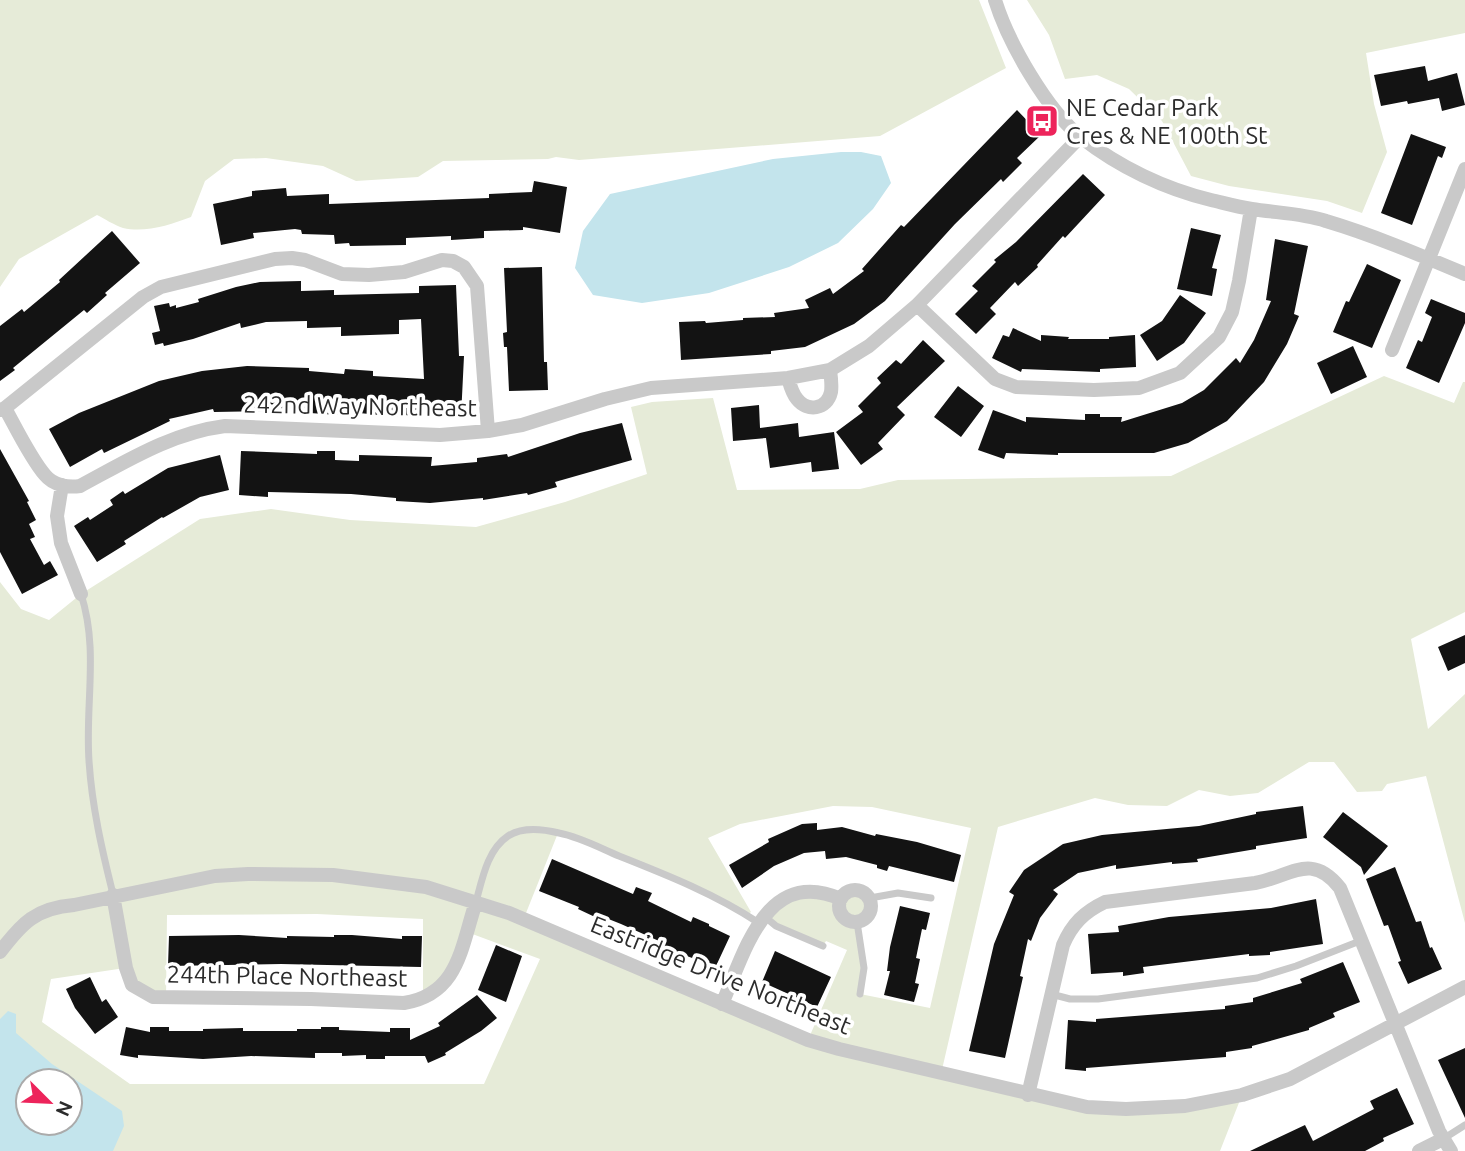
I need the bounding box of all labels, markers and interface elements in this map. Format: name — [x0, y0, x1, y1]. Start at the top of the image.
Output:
place label: NE Cedar Park Cres & NE 100th St — [1066, 94, 1268, 149]
bus stop icon: NE Cedar Park Cres & NE 100th St — [1023, 102, 1061, 140]
street label: 242nd Way Northeast — [243, 390, 478, 422]
street label: Eastridge Drive Northeast — [587, 910, 856, 1040]
street label: 244th Place Northeast — [166, 960, 408, 992]
north arrow — [14, 1067, 84, 1137]
text: N — [52, 1098, 77, 1120]

